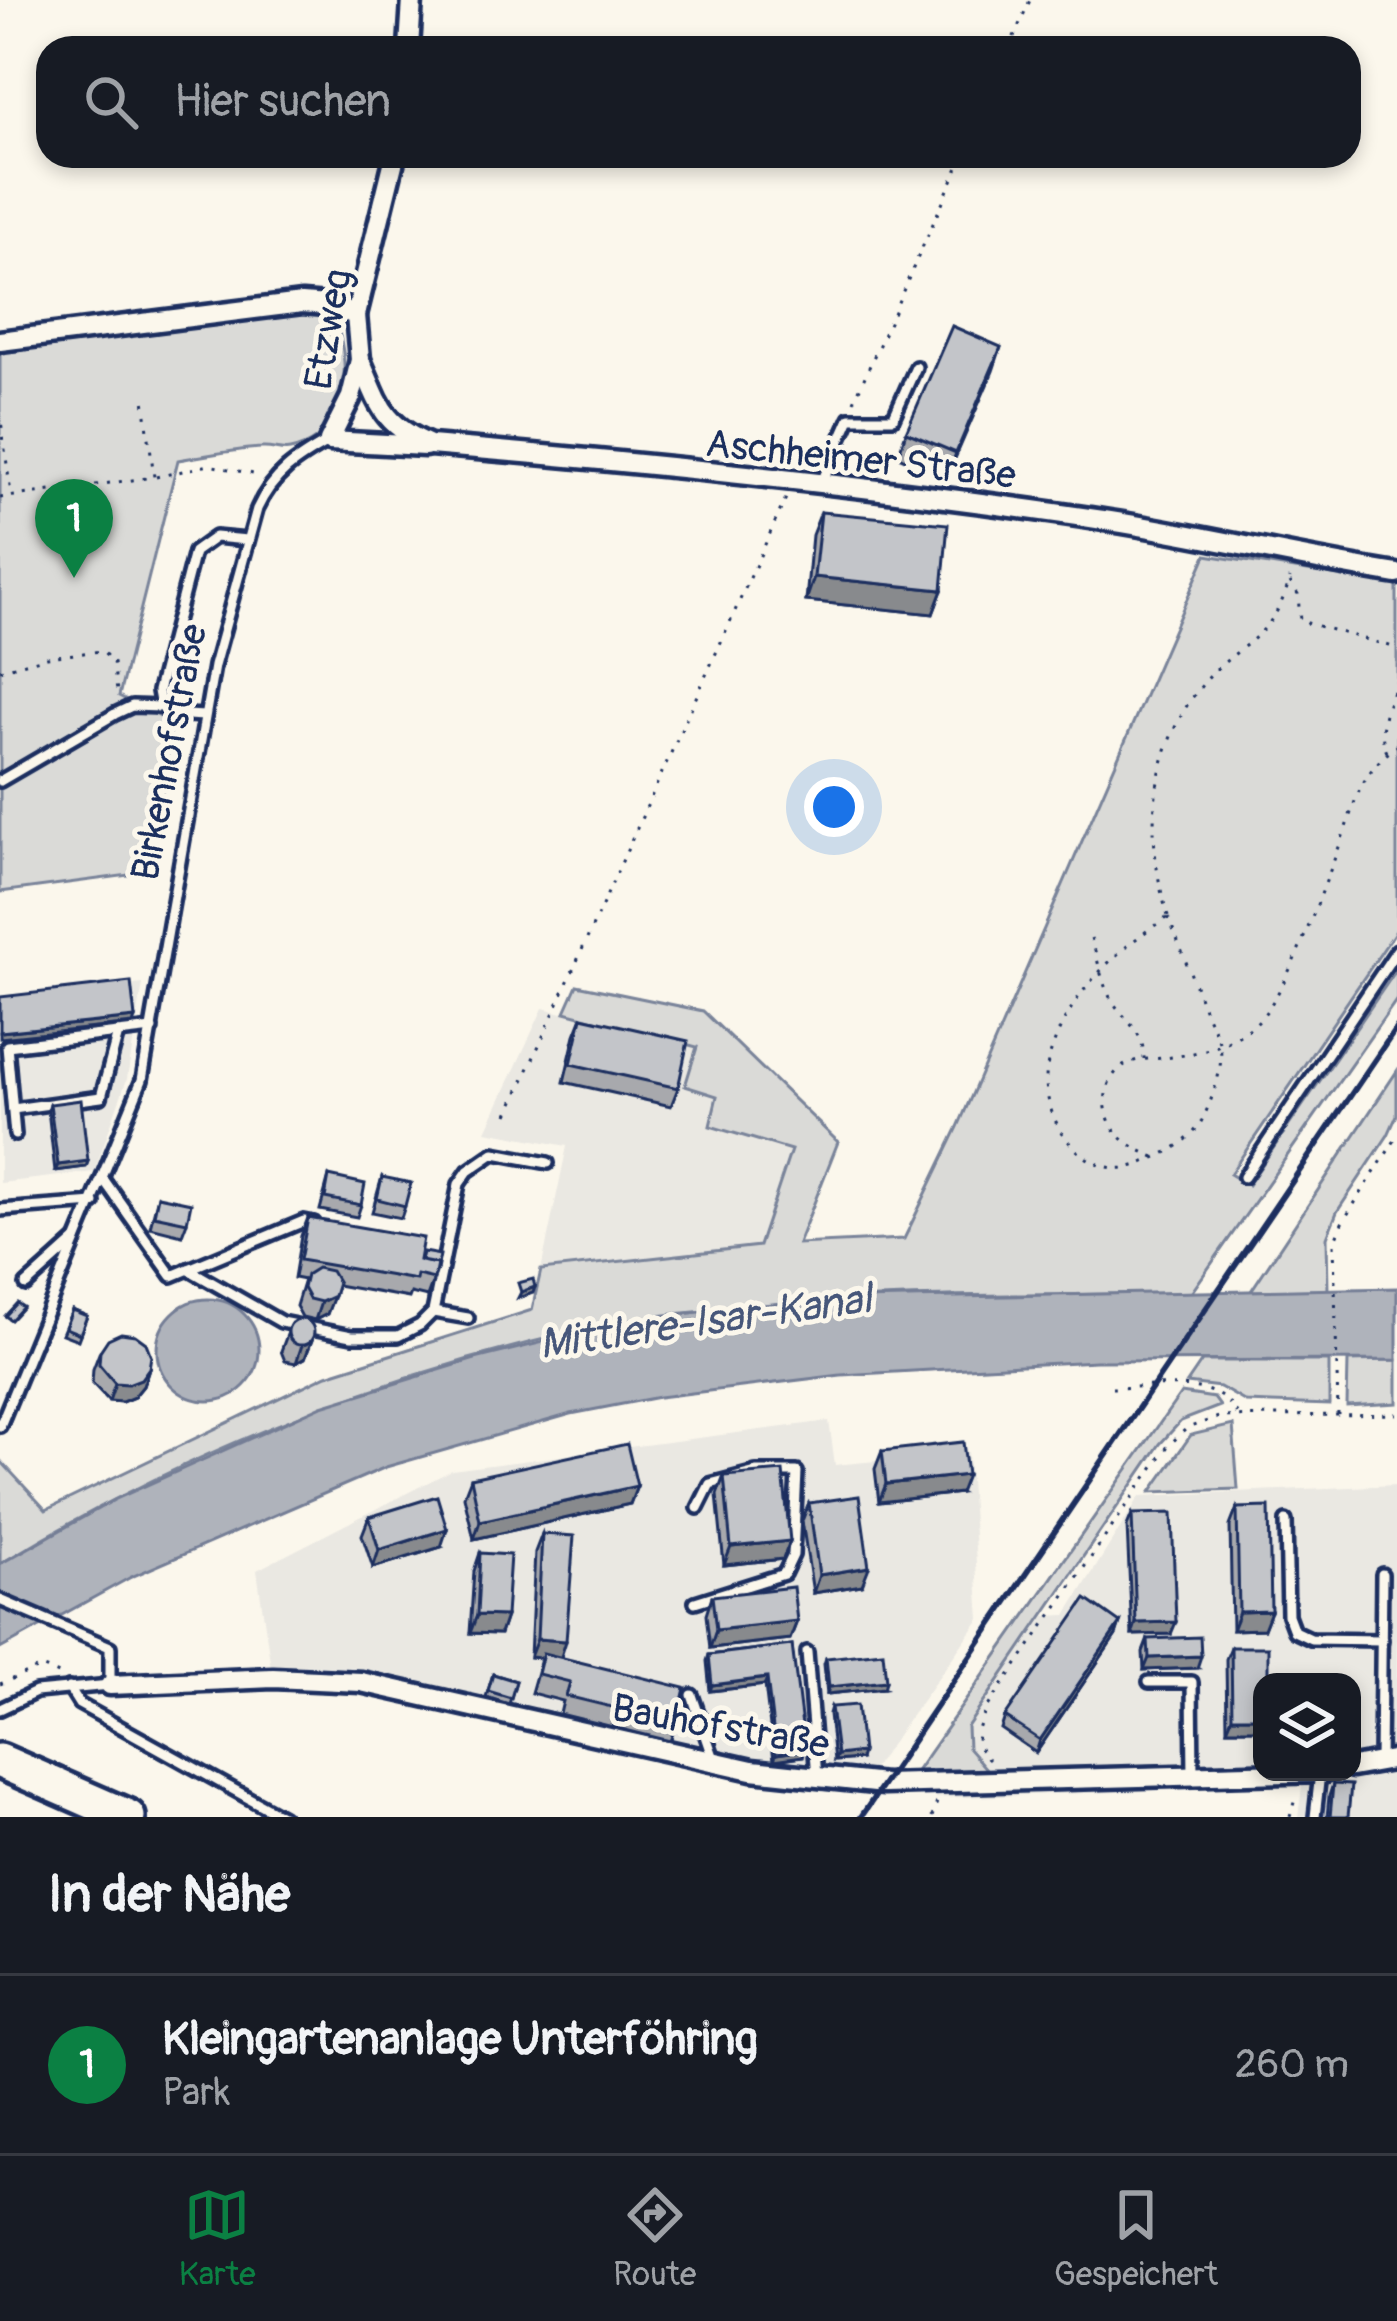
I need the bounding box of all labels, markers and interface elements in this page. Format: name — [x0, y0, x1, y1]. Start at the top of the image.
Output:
search box — [36, 36, 1361, 168]
icon: search — [78, 69, 144, 135]
text: Hier suchen — [174, 74, 391, 130]
street label: Etzweg — [294, 265, 363, 393]
street label: Aschheimer Straße — [703, 419, 1018, 500]
pin: 1 — [35, 479, 113, 578]
street label: Birkenhofstraße — [121, 620, 218, 885]
your location — [804, 777, 864, 837]
water label: Mittlere-Isar-Kanal — [536, 1272, 879, 1371]
map controls — [1253, 1673, 1361, 1781]
button: layers — [1253, 1673, 1361, 1781]
street label: Bauhofstraße — [608, 1683, 833, 1770]
text: In der Nähe — [48, 1863, 290, 1927]
text: Kleingartenanlage Unterföhring — [162, 2012, 758, 2068]
text: 1 — [79, 2040, 95, 2089]
text: 260 m — [1235, 2040, 1349, 2089]
text: Park — [162, 2068, 230, 2117]
tab: Karte — [179, 2182, 255, 2295]
tab: Route — [613, 2182, 696, 2295]
tab: Gespeichert — [1054, 2182, 1218, 2295]

